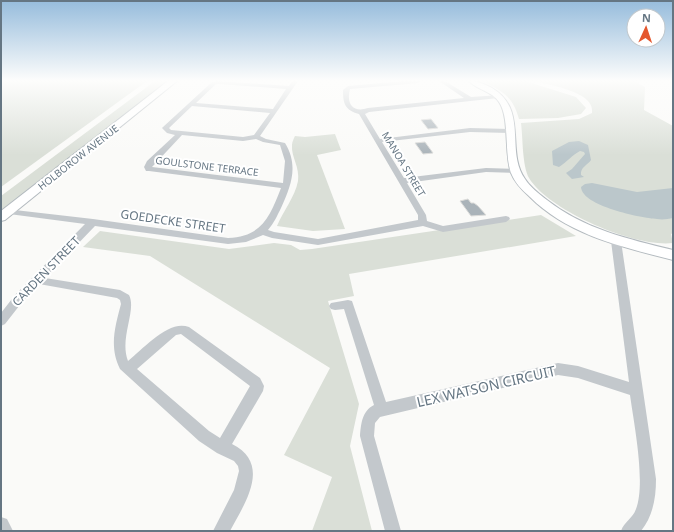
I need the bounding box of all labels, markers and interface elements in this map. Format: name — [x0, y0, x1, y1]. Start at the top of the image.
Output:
north arrow — [626, 8, 666, 48]
text: N — [642, 10, 651, 25]
street label: HOLBOROW AVENUE — [35, 121, 121, 193]
street label: MANOA STREET — [379, 129, 429, 200]
street label: GOULSTONE TERRACE — [155, 153, 259, 179]
street label: GOEDECKE STREET — [119, 205, 227, 237]
street label: CARDEN STREET — [8, 232, 84, 310]
street label: LEX WATSON CIRCUIT — [415, 361, 558, 411]

